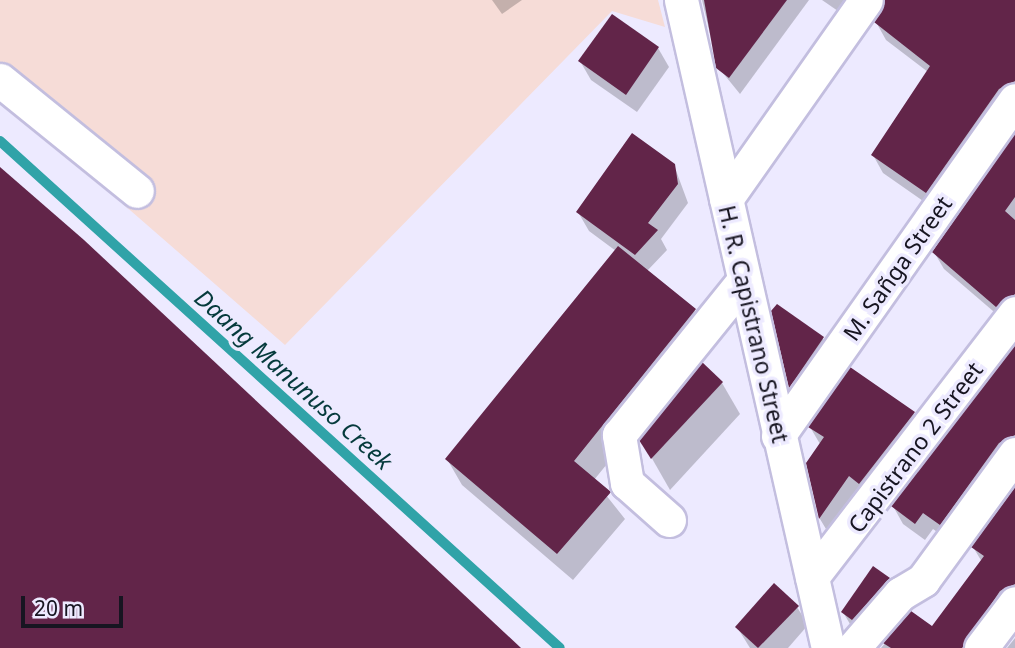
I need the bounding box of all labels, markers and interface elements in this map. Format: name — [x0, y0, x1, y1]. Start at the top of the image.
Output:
street label: M. Sañga Street — [837, 190, 957, 346]
street label: H. R. Capistrano Street — [713, 203, 795, 445]
water label: Daang Manunuso Creek — [189, 283, 399, 475]
street label: Capistrano 2 Street — [842, 356, 988, 538]
scale bar — [24, 582, 126, 626]
text: 20 m — [34, 594, 83, 622]

